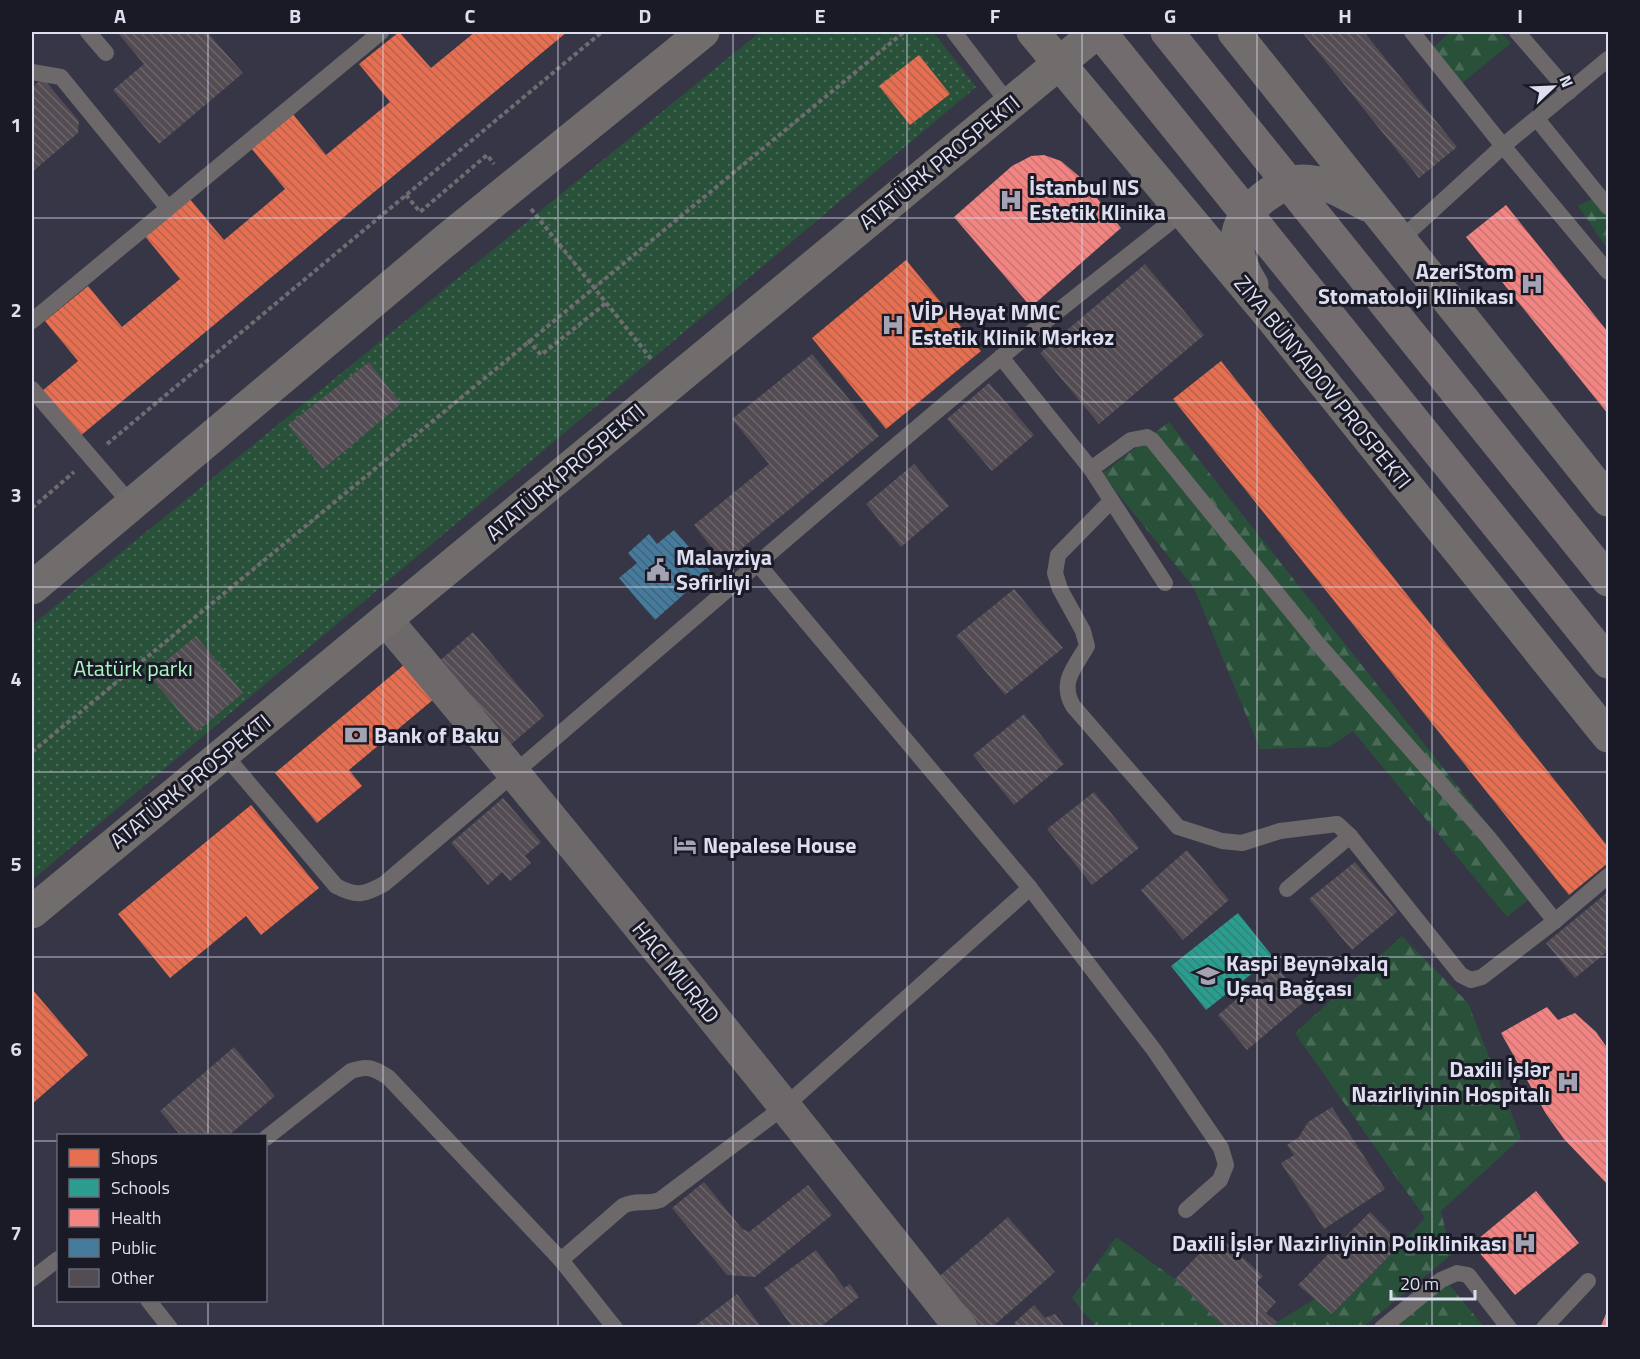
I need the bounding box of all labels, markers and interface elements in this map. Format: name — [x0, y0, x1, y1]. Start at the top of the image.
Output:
text: A — [114, 0, 126, 31]
text: B — [289, 0, 301, 31]
text: C — [465, 0, 476, 31]
text: D — [639, 0, 651, 31]
text: E — [814, 0, 826, 31]
text: F — [990, 0, 1001, 31]
text: G — [1164, 0, 1176, 31]
text: H — [1338, 0, 1352, 31]
text: I — [1517, 0, 1523, 31]
north arrow — [1523, 57, 1583, 117]
text: N — [1554, 71, 1580, 91]
street label: ATATÜRK PROSPEKTI — [851, 86, 1027, 238]
text: 1 — [10, 109, 22, 140]
place label: İstanbul NS Estetik Klinika — [1029, 170, 1166, 229]
hospital icon: İstanbul NS Estetik Klinika — [998, 187, 1024, 213]
place label: AzeriStom Stomatoloji Klinikası — [1318, 254, 1514, 313]
street label: ZIYA BÜNYADOV PROSPEKTI — [1226, 268, 1420, 496]
hospital icon: AzeriStom Stomatoloji Klinikası — [1519, 271, 1545, 297]
text: 2 — [10, 294, 22, 325]
place label: VİP Həyat MMC Estetik Klinik Mərkəz — [911, 295, 1114, 354]
hospital icon: VİP Həyat MMC Estetik Klinik Mərkəz — [880, 312, 906, 338]
street label: ATATÜRK PROSPEKTI — [478, 395, 652, 549]
text: 3 — [10, 479, 22, 510]
place label: Malayziya Səfirliyi — [676, 540, 772, 599]
public building icon: Malayziya Səfirliyi — [645, 557, 671, 583]
park label: Atatürk parkı — [73, 651, 193, 685]
text: 4 — [10, 663, 22, 694]
street label: ATATÜRK PROSPEKTI — [102, 705, 278, 857]
place label: Bank of Baku — [374, 718, 500, 752]
bank icon: Bank of Baku — [343, 722, 369, 748]
place label: Nepalese House — [703, 828, 856, 862]
hotel icon: Nepalese House — [672, 832, 698, 858]
text: 5 — [10, 848, 22, 879]
street label: HACI MURAD — [624, 913, 728, 1031]
place label: Kaspi Beynəlxalq Uşaq Bağçası — [1226, 946, 1388, 1005]
school or university icon: Kaspi Beynəlxalq Uşaq Bağçası — [1195, 963, 1221, 989]
text: 6 — [10, 1033, 22, 1064]
place label: Daxili İşlər Nazirliyinin Hospitalı — [1351, 1052, 1550, 1111]
hospital icon: Daxili İşlər Nazirliyinin Hospitalı — [1555, 1069, 1581, 1095]
legend — [57, 1134, 267, 1302]
text: Shops — [111, 1144, 158, 1171]
text: Schools — [111, 1174, 170, 1201]
text: Health — [111, 1204, 161, 1231]
text: 7 — [10, 1217, 22, 1248]
place label: Daxili İşlər Nazirliyinin Poliklinikası — [1172, 1226, 1507, 1260]
hospital icon: Daxili İşlər Nazirliyinin Poliklinikası — [1512, 1230, 1538, 1256]
text: Public — [111, 1234, 157, 1261]
scale bar — [1391, 1263, 1475, 1301]
text: Other — [111, 1264, 154, 1291]
text: 20 m — [1400, 1270, 1439, 1297]

